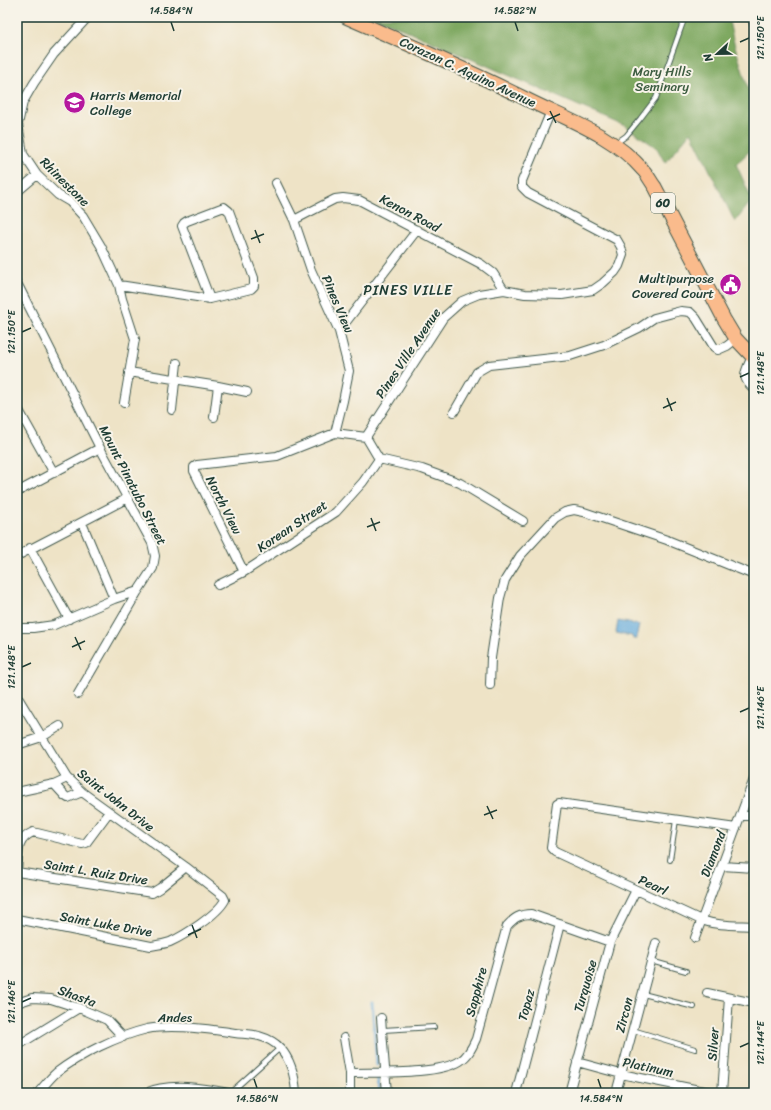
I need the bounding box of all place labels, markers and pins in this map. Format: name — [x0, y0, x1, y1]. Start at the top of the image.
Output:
place label: Harris Memorial College — [90, 84, 182, 122]
school or university icon: Harris Memorial College — [62, 89, 88, 115]
place label: Multipurpose Covered Court — [632, 267, 714, 305]
public building icon: Multipurpose Covered Court — [717, 272, 743, 298]

